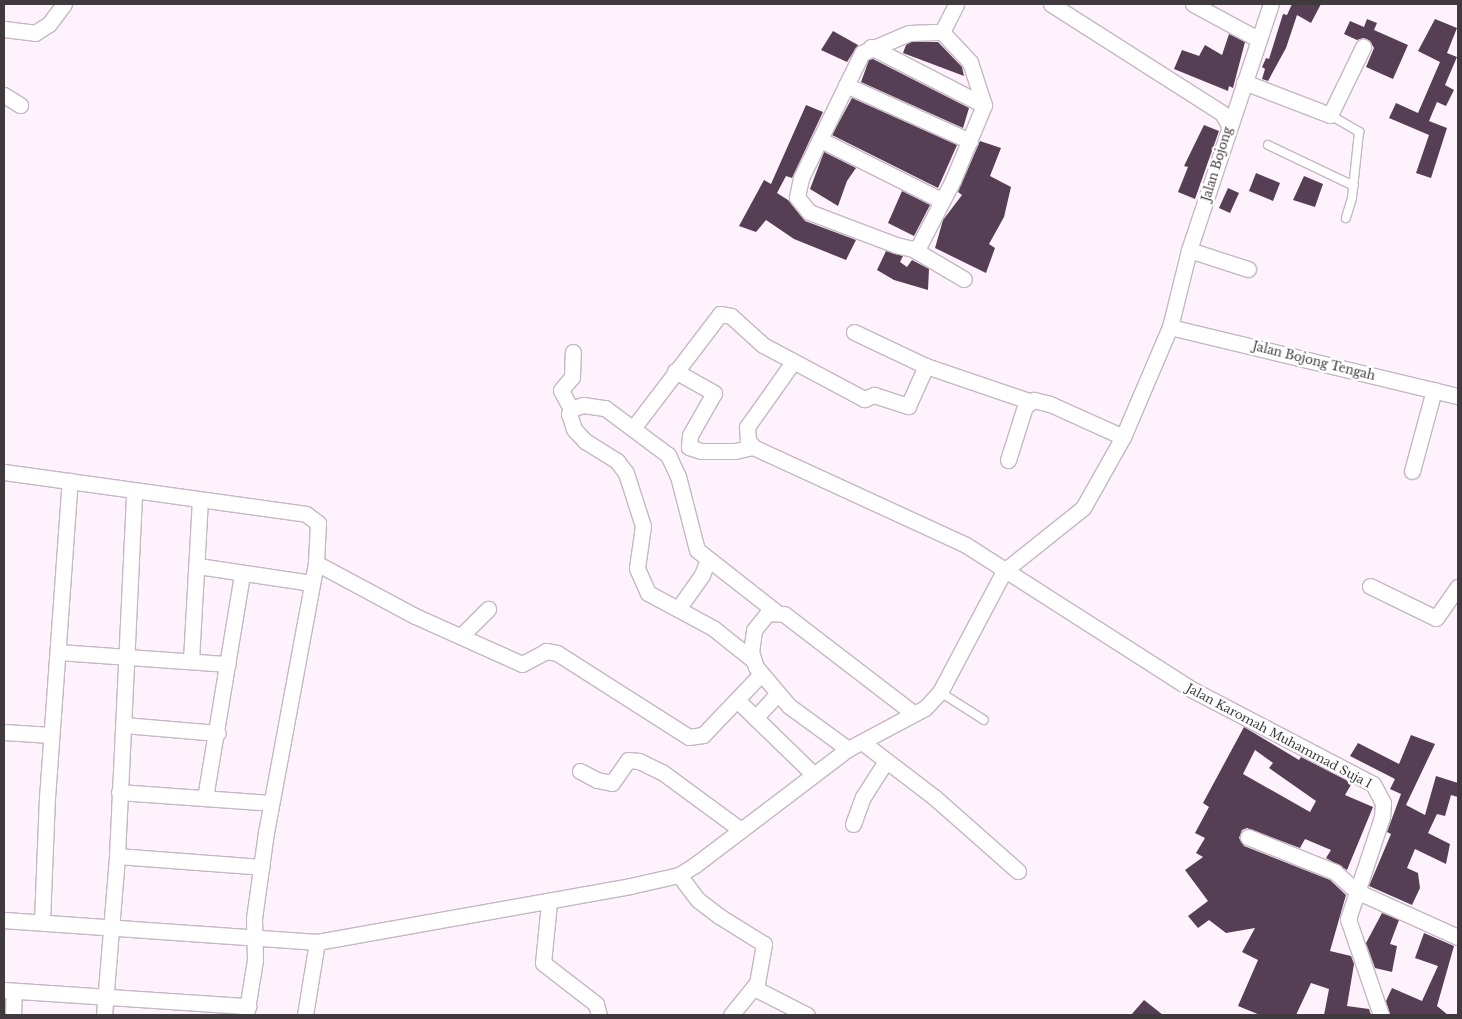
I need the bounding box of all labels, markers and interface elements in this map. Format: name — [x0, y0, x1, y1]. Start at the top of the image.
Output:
street label: Jalan Bojong — [1199, 125, 1235, 203]
street label: Jalan Bojong Tengah — [1251, 339, 1377, 383]
street label: Jalan Karomah Muhammad Suja I — [1184, 681, 1374, 791]

